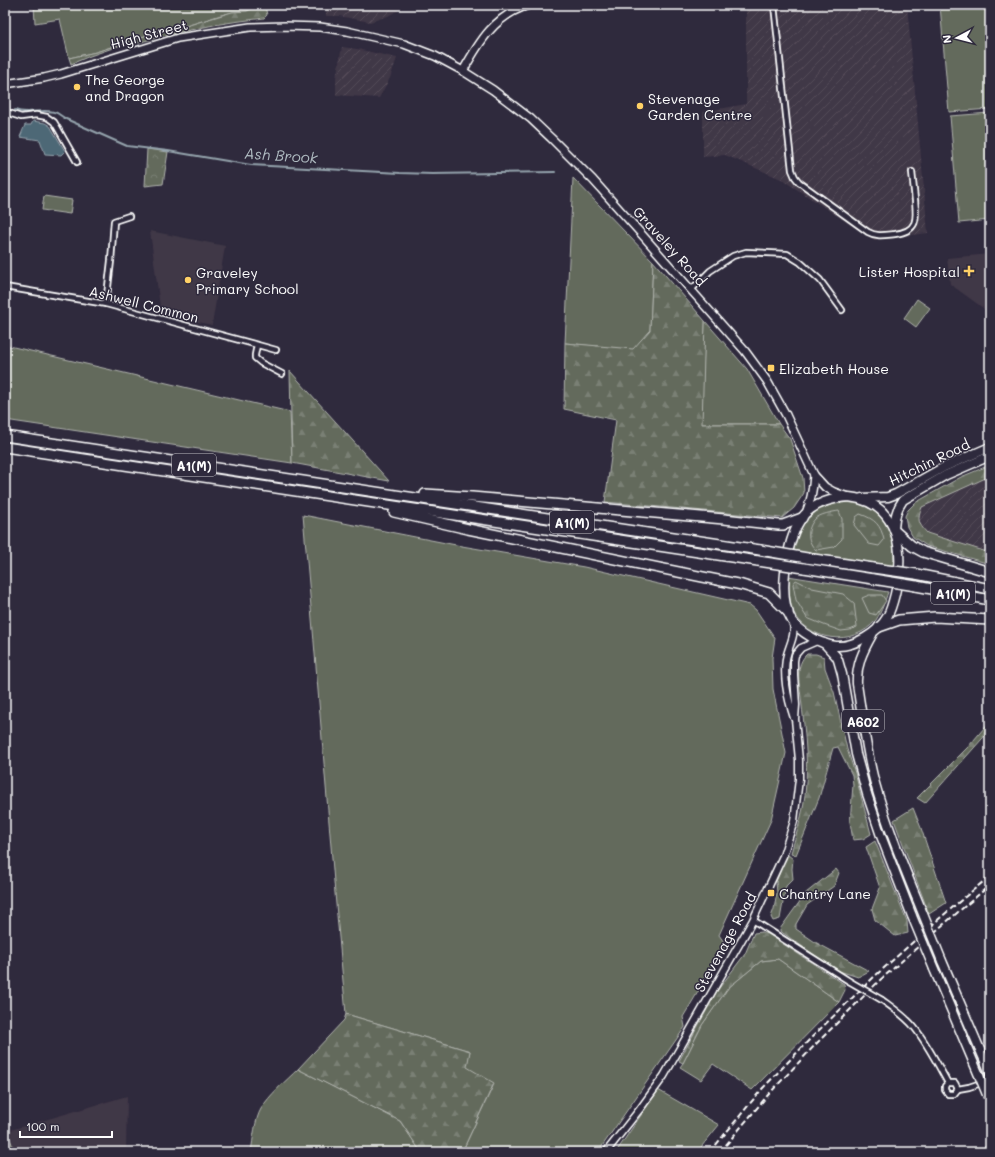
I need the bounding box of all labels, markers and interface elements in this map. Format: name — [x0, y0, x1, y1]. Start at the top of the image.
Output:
street label: High Street — [108, 15, 190, 53]
north arrow — [937, 18, 977, 58]
text: N — [939, 34, 955, 44]
place label: The George and Dragon — [85, 70, 165, 105]
marker: The George and Dragon — [72, 82, 82, 92]
place label: Stevenage Garden Centre — [648, 89, 752, 124]
marker: Stevenage Garden Centre — [635, 101, 645, 111]
water label: Ash Brook — [244, 142, 319, 168]
street label: Graveley Road — [629, 202, 711, 290]
place label: Lister Hospital — [859, 262, 960, 281]
place label: Graveley Primary School — [196, 263, 299, 298]
marker: Lister Hospital — [963, 265, 975, 277]
marker: Graveley Primary School — [183, 275, 193, 285]
street label: Ashwell Common — [87, 281, 201, 327]
place label: Elizabeth House — [779, 359, 889, 378]
marker: Elizabeth House — [766, 363, 776, 373]
street label: Hitchin Road — [885, 434, 973, 490]
road number: A1(M) — [172, 454, 216, 476]
road number: A1(M) — [550, 511, 594, 533]
road number: A1(M) — [931, 582, 975, 604]
road number: A602 — [842, 710, 884, 732]
place label: Chantry Lane — [779, 884, 871, 903]
marker: Chantry Lane — [766, 888, 776, 898]
street label: Stevenage Road — [690, 889, 760, 995]
scale bar — [20, 1113, 112, 1139]
text: 100 m — [26, 1118, 60, 1134]

